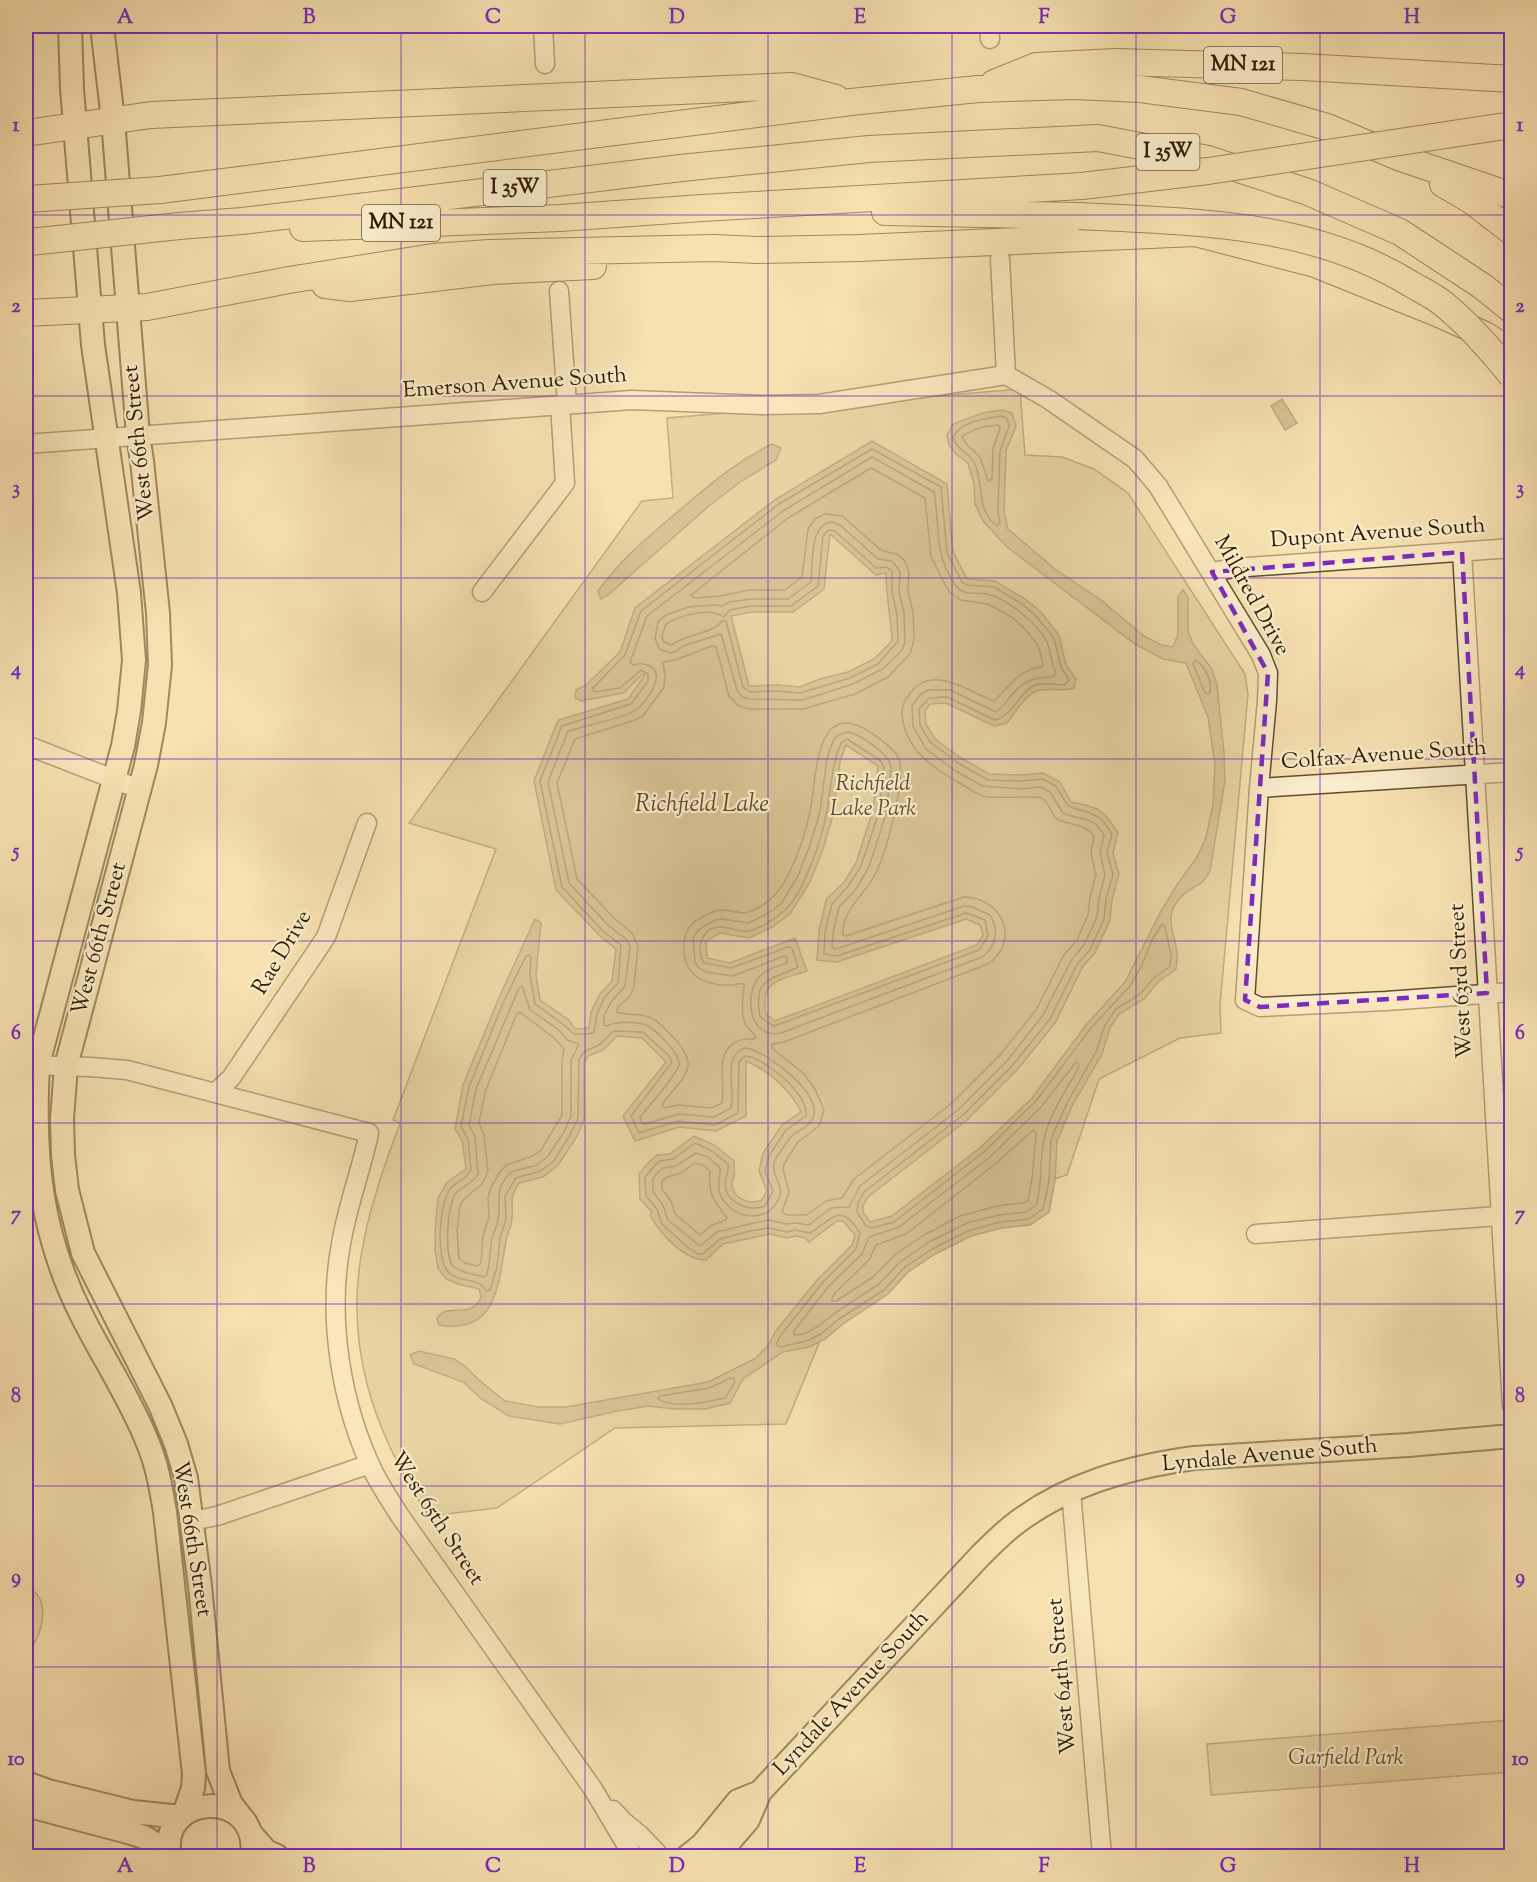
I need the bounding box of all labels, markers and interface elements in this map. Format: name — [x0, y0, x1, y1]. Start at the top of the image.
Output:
text: A — [117, 4, 134, 33]
text: B — [303, 4, 316, 33]
text: C — [485, 4, 501, 33]
text: D — [669, 4, 685, 33]
text: E — [854, 4, 867, 33]
text: F — [1038, 4, 1050, 33]
text: G — [1220, 4, 1237, 33]
text: H — [1404, 4, 1420, 33]
road number: MN 121 — [1204, 47, 1282, 83]
text: 1 — [13, 112, 20, 141]
text: 1 — [1517, 112, 1524, 141]
road number: I 35W — [1136, 134, 1200, 170]
road number: I 35W — [484, 170, 546, 206]
road number: MN 121 — [362, 205, 440, 241]
text: 2 — [11, 293, 21, 322]
text: 2 — [1515, 293, 1525, 322]
street label: Emerson Avenue South — [402, 360, 628, 408]
street label: West 66th Street — [116, 363, 164, 523]
text: 3 — [12, 475, 20, 504]
text: 3 — [1516, 475, 1524, 504]
street label: Dupont Avenue South — [1269, 511, 1487, 557]
street label: Mildred Drive — [1205, 530, 1297, 662]
text: 4 — [10, 656, 21, 685]
text: 4 — [1514, 656, 1525, 685]
street label: Colfax Avenue South — [1280, 733, 1488, 779]
park label: Richfield Lake Park — [830, 769, 916, 826]
water label: Richfield Lake — [635, 788, 769, 822]
text: 5 — [11, 838, 20, 867]
text: 5 — [1515, 838, 1524, 867]
street label: West 66th Street — [64, 859, 136, 1019]
street label: West 63rd Street — [1442, 902, 1482, 1059]
street label: Rae Drive — [245, 905, 321, 1001]
text: 6 — [11, 1020, 21, 1049]
text: 6 — [1515, 1020, 1525, 1049]
text: 7 — [11, 1201, 22, 1230]
text: 7 — [1515, 1201, 1526, 1230]
text: 8 — [11, 1383, 21, 1412]
text: 8 — [1515, 1383, 1525, 1412]
street label: Lyndale Avenue South — [1161, 1431, 1379, 1481]
street label: West 65th Street — [381, 1446, 492, 1593]
street label: West 66th Street — [163, 1459, 219, 1620]
text: 9 — [11, 1564, 21, 1593]
text: 9 — [1515, 1564, 1525, 1593]
street label: West 64th Street — [1040, 1596, 1086, 1755]
street label: Lyndale Avenue South — [767, 1604, 937, 1784]
park label: Garfield Park — [1288, 1743, 1404, 1775]
text: 10 — [7, 1746, 25, 1775]
text: 10 — [1511, 1746, 1529, 1775]
text: A — [117, 1853, 134, 1882]
text: B — [303, 1853, 316, 1882]
text: C — [485, 1853, 501, 1882]
text: D — [669, 1853, 685, 1882]
text: E — [854, 1853, 867, 1882]
text: F — [1038, 1853, 1050, 1882]
text: G — [1220, 1853, 1237, 1882]
text: H — [1404, 1853, 1420, 1882]

